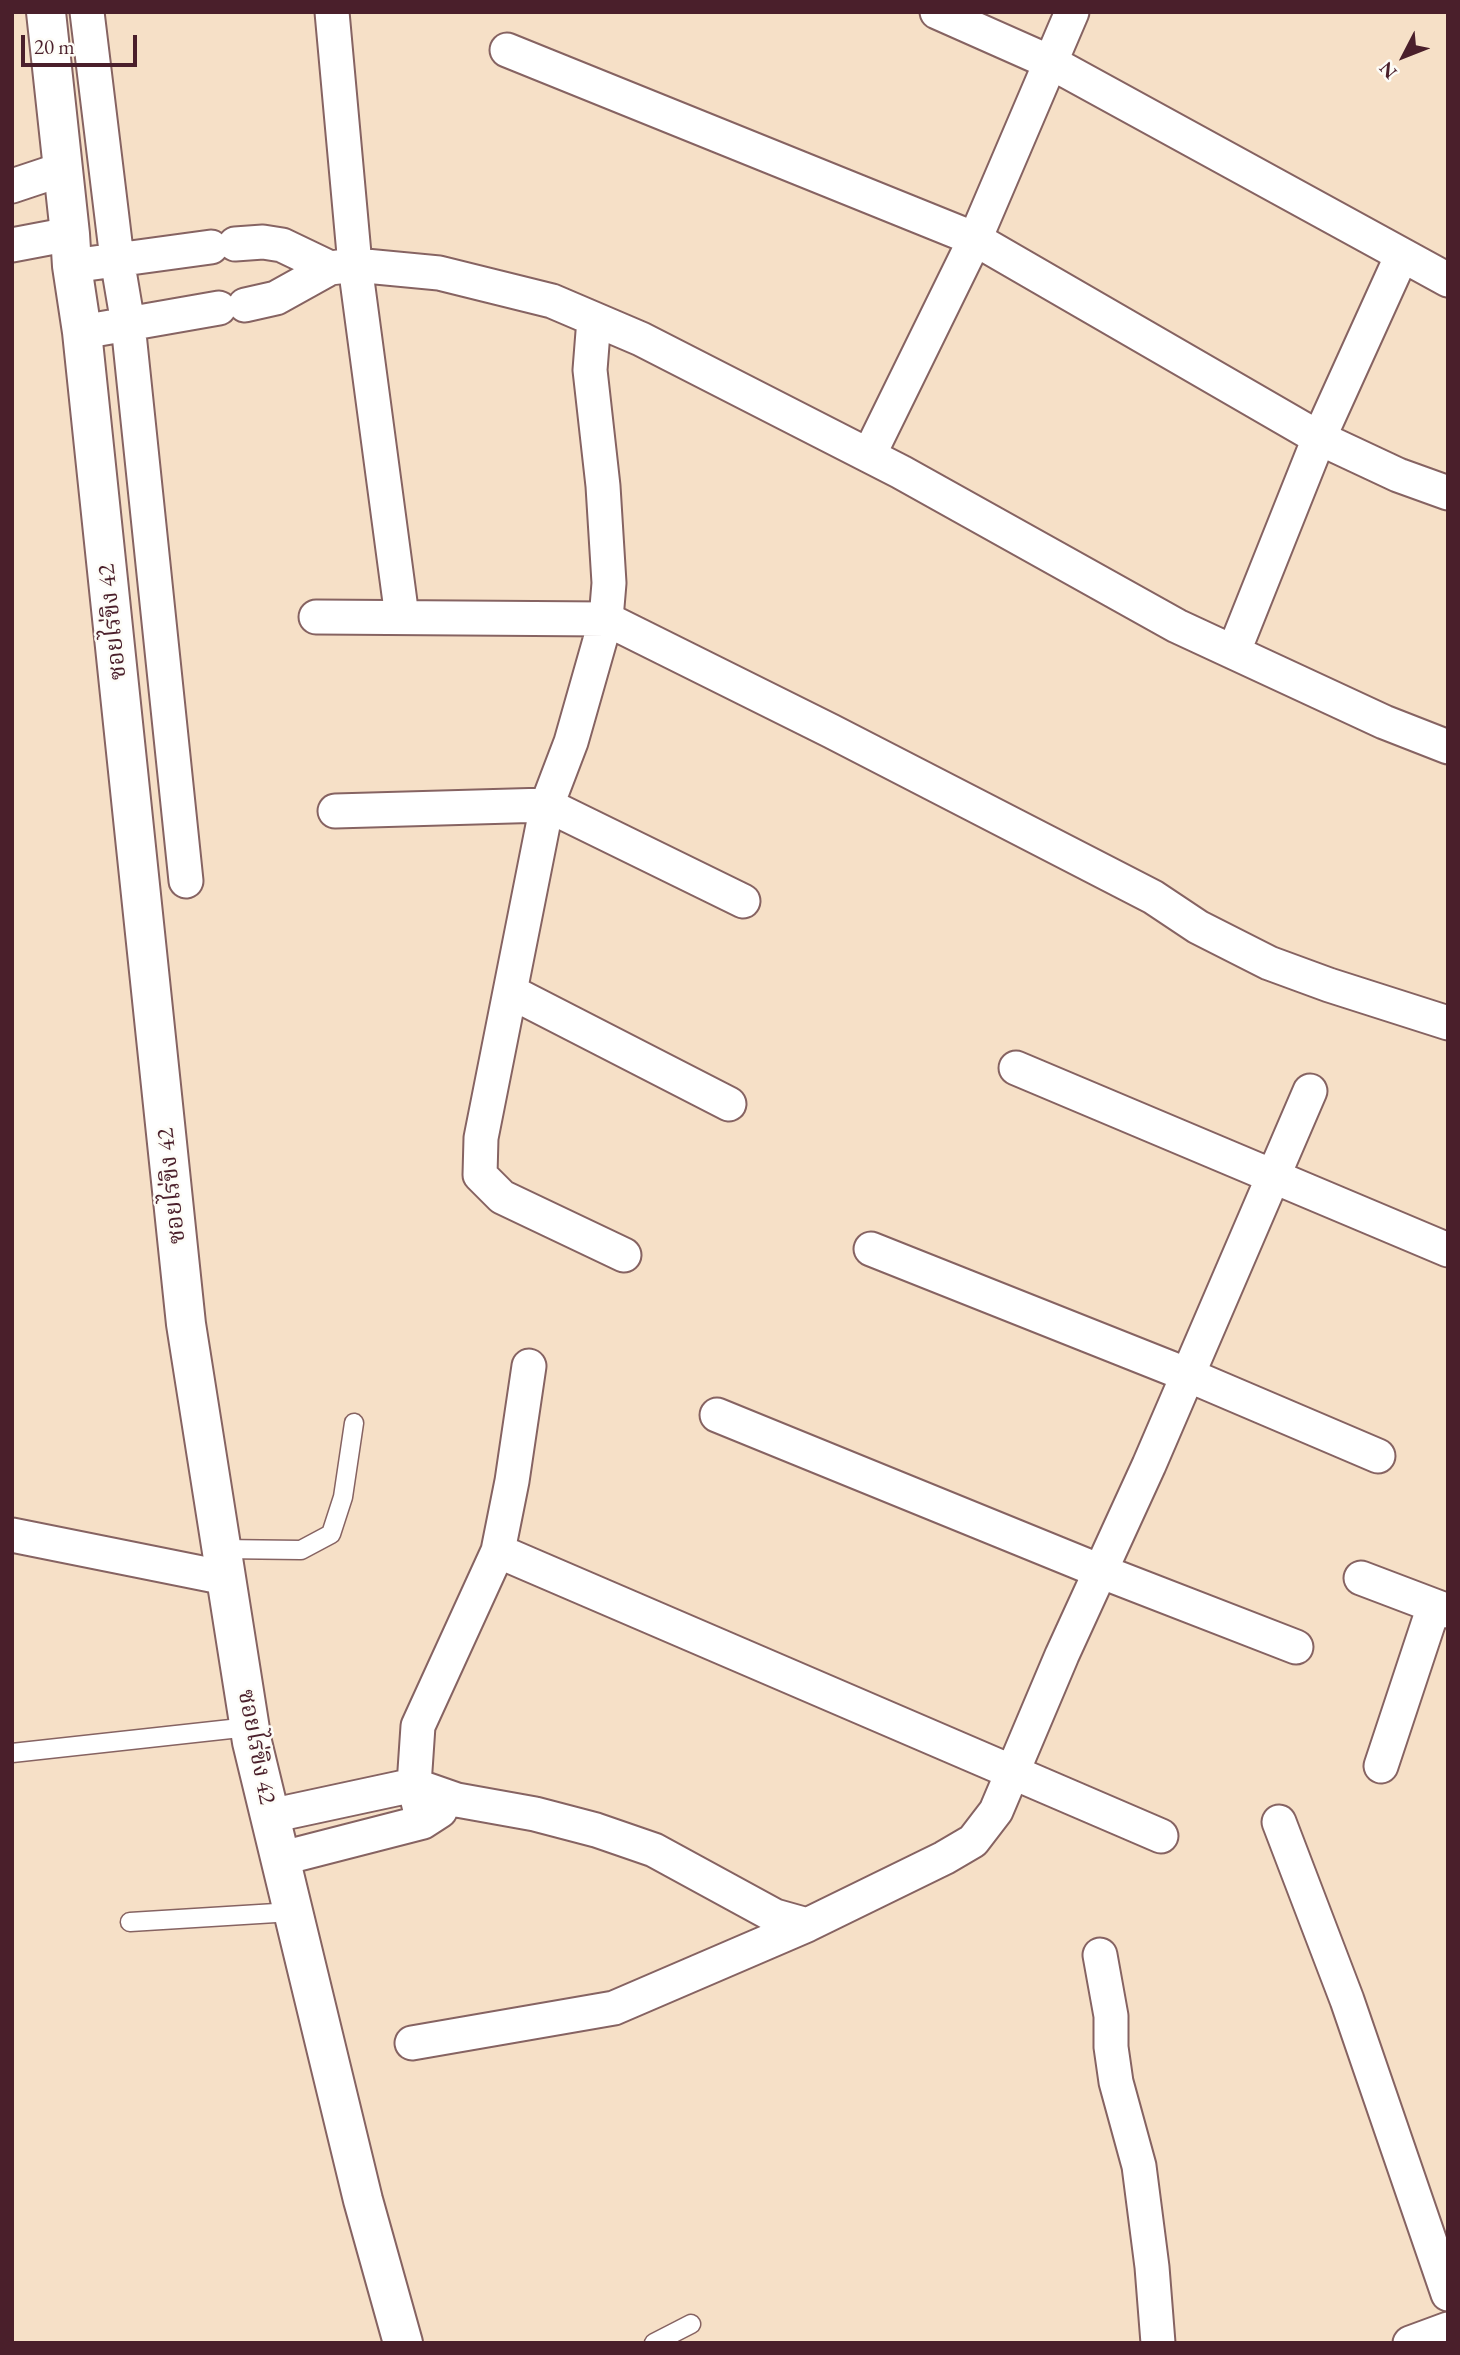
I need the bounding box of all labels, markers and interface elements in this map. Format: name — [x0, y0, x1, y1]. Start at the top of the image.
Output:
scale bar — [24, 21, 140, 65]
north arrow — [1369, 21, 1439, 91]
text: 20 m — [34, 33, 75, 60]
text: N — [1374, 56, 1402, 84]
street label: ซอยไร่ขิง 42 — [93, 563, 133, 681]
street label: ซอยไร่ขิง 42 — [152, 1127, 192, 1245]
street label: ซอยไร่ขิง 42 — [231, 1687, 281, 1807]

